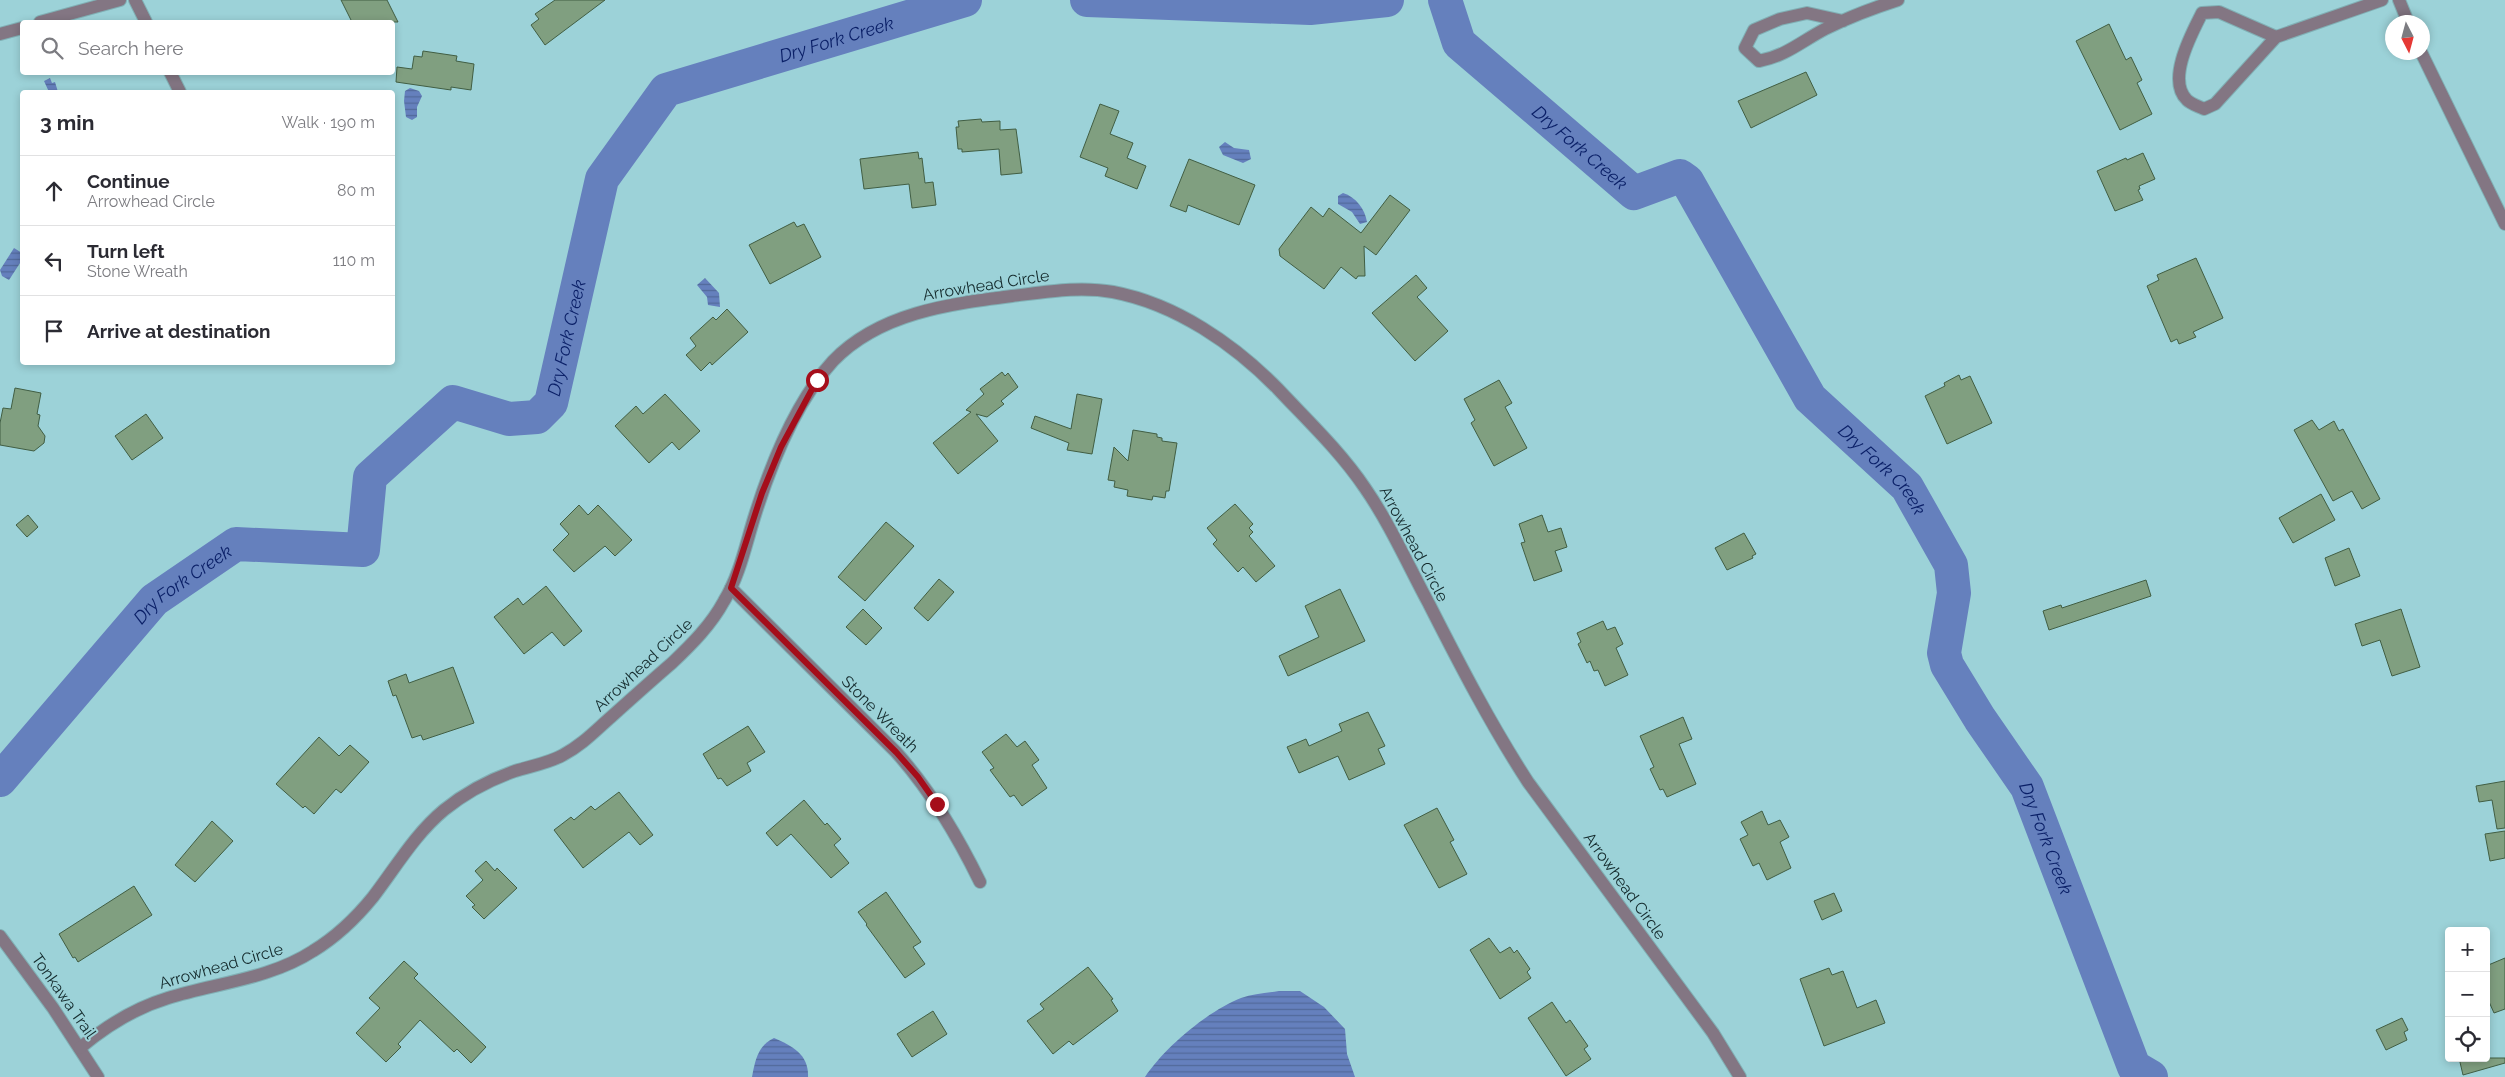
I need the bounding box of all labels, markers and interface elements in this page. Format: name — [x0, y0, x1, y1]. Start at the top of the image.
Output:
water label: Dry Fork Creek — [776, 12, 896, 66]
north arrow — [2385, 15, 2430, 60]
search box — [20, 20, 395, 75]
icon: search — [38, 34, 66, 62]
text: Search here — [78, 37, 184, 59]
water label: Dry Fork Creek — [1528, 100, 1632, 194]
text: 3 min — [40, 110, 94, 135]
text: Walk · 190 m — [282, 113, 375, 132]
text: Continue — [87, 170, 170, 192]
icon: ahead — [40, 177, 68, 205]
text: 80 m — [337, 181, 375, 200]
text: Arrowhead Circle — [87, 192, 215, 211]
text: Turn left — [87, 240, 164, 262]
icon: left — [40, 247, 68, 275]
text: 110 m — [333, 251, 375, 270]
text: Stone Wreath — [87, 262, 188, 281]
street label: Arrowhead Circle — [921, 266, 1051, 304]
water label: Dry Fork Creek — [542, 277, 589, 398]
icon: arrive — [40, 317, 68, 345]
text: Arrive at destination — [87, 320, 271, 342]
route start — [806, 369, 829, 392]
water label: Dry Fork Creek — [1835, 419, 1931, 518]
street label: Arrowhead Circle — [1376, 483, 1452, 605]
water label: Dry Fork Creek — [128, 540, 236, 627]
street label: Arrowhead Circle — [590, 614, 696, 716]
street label: Stone Wreath — [838, 672, 922, 756]
water label: Dry Fork Creek — [2016, 779, 2078, 898]
route end — [926, 793, 949, 816]
street label: Arrowhead Circle — [1580, 829, 1670, 943]
map controls — [2445, 927, 2490, 1062]
button: + — [2445, 927, 2490, 972]
street label: Arrowhead Circle — [157, 939, 285, 993]
street label: Tonkawa Trail — [28, 950, 101, 1043]
button: − — [2445, 972, 2490, 1017]
button: locate — [2445, 1017, 2490, 1062]

